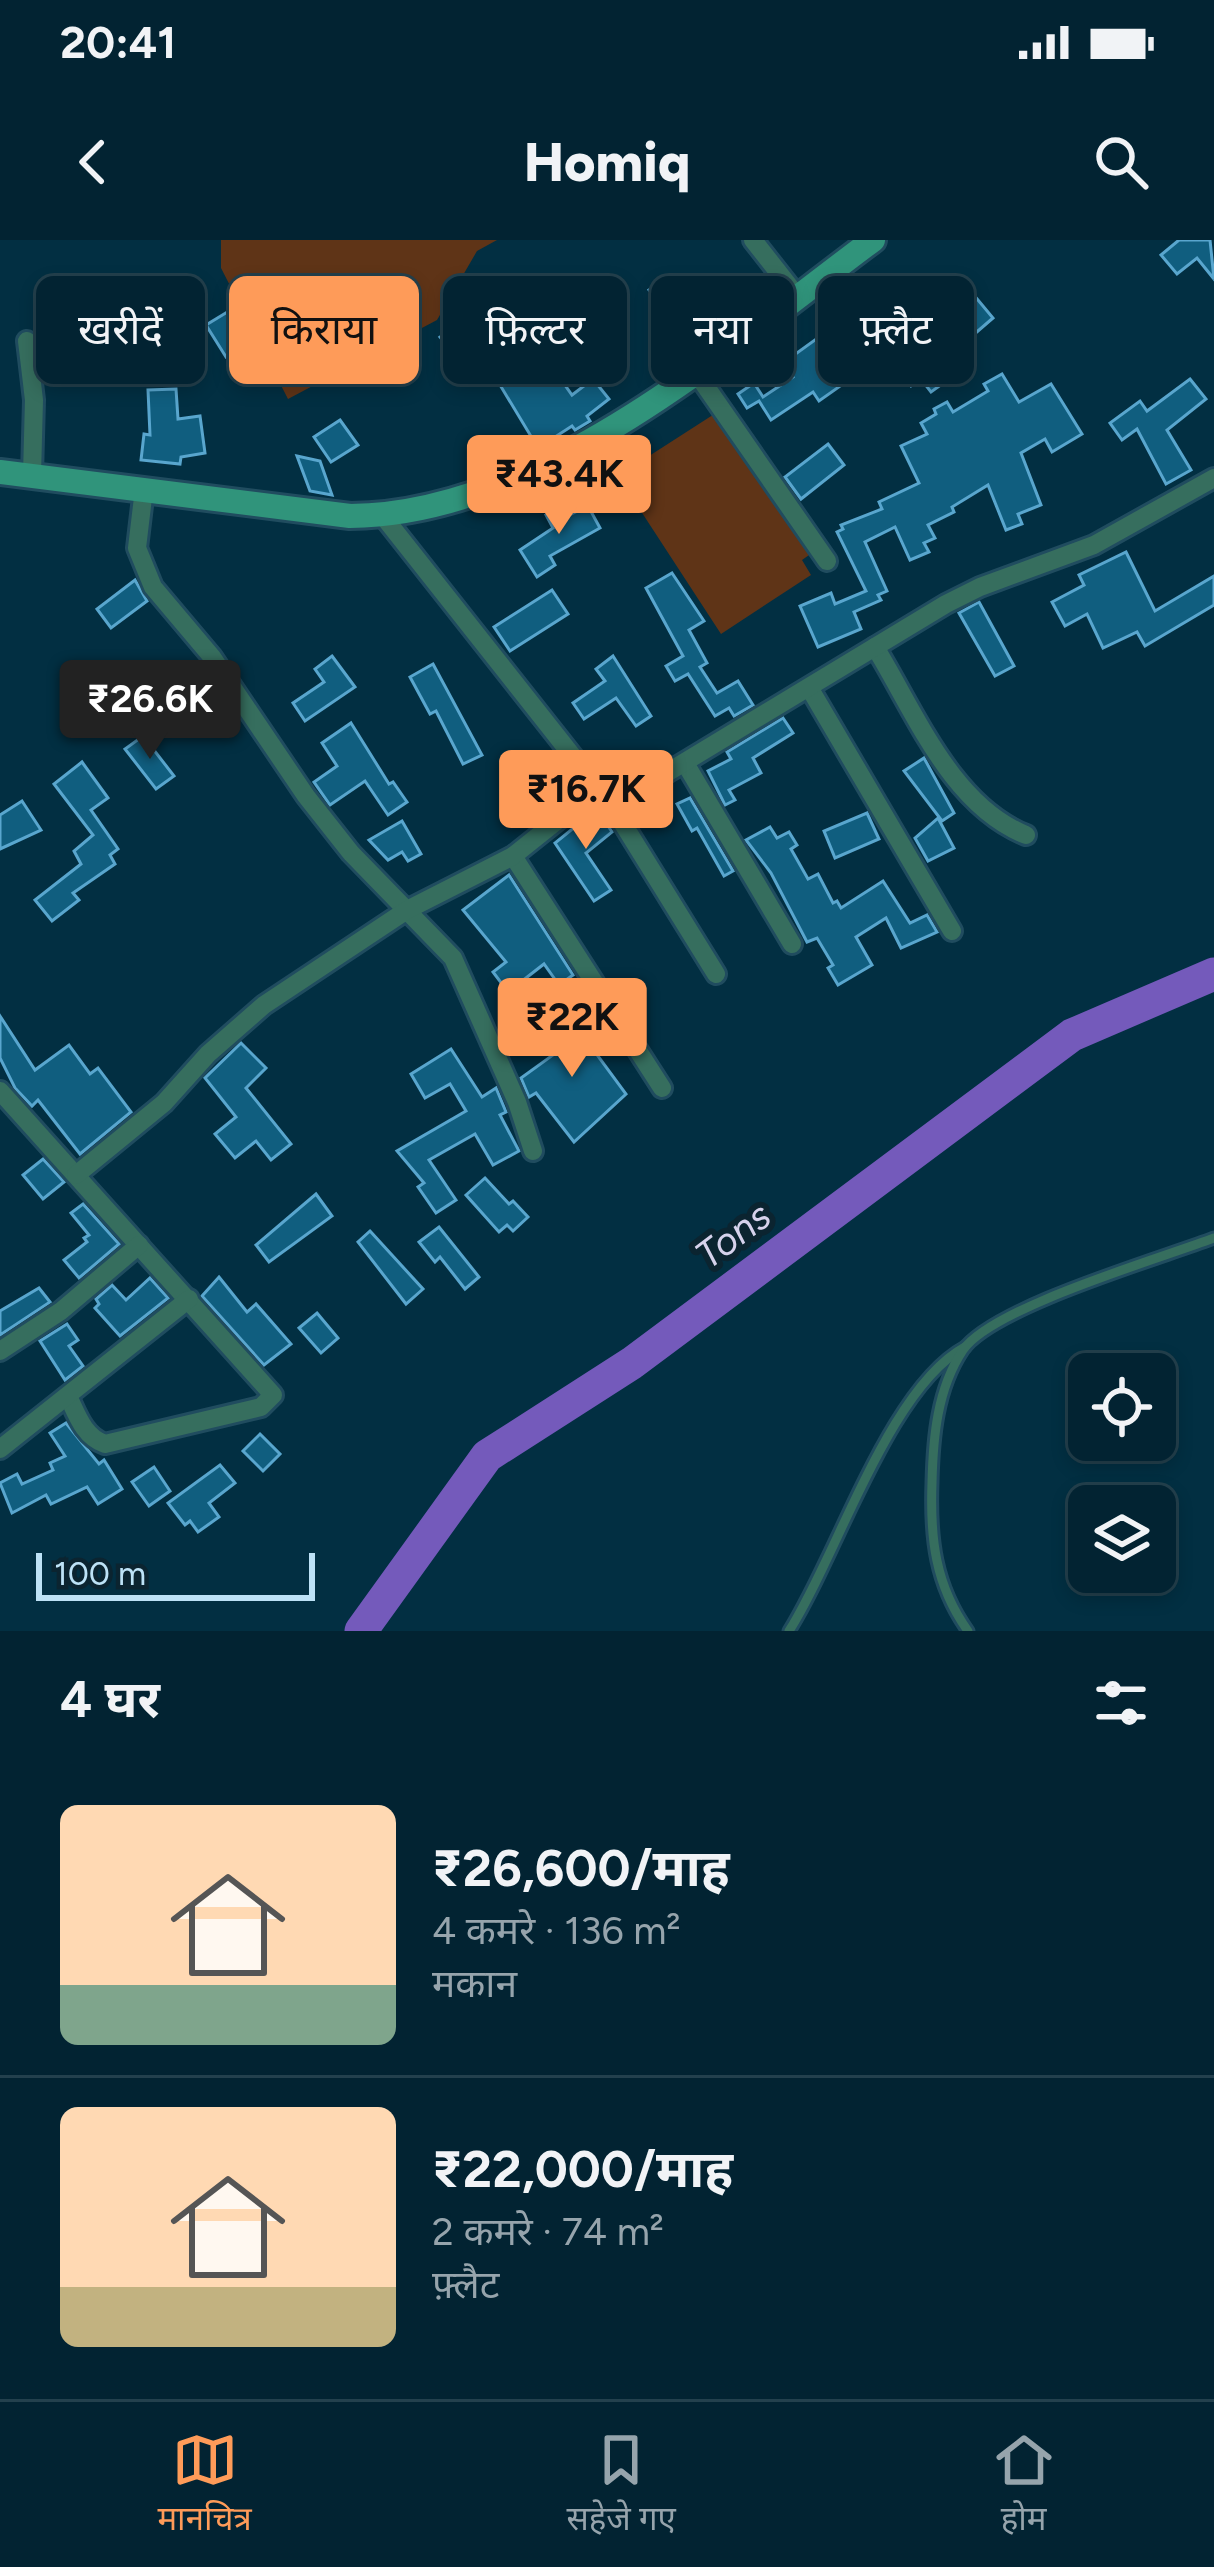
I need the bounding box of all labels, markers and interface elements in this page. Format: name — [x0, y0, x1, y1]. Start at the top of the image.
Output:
text: 20:41 — [60, 15, 176, 69]
icon: back — [60, 129, 126, 195]
icon: search — [1088, 129, 1154, 195]
text: Homiq — [524, 130, 690, 195]
chip: खरीदें — [36, 276, 205, 384]
chip: किराया — [229, 276, 419, 384]
chip: फ़िल्टर — [443, 276, 627, 384]
chip: नया — [651, 276, 794, 384]
chip: फ़्लैट — [818, 276, 974, 384]
pin: ₹43.4K — [461, 435, 657, 537]
text: ₹43.4K — [494, 450, 624, 497]
pin: ₹26.6K — [52, 660, 248, 762]
text: ₹26.6K — [87, 675, 213, 722]
pin: ₹16.7K — [488, 750, 684, 852]
text: ₹16.7K — [526, 765, 646, 812]
pin: ₹22K — [501, 978, 643, 1080]
text: ₹22K — [525, 993, 619, 1040]
water label: Tons — [686, 1192, 780, 1278]
map controls — [1068, 1353, 1176, 1593]
button: locate — [1068, 1353, 1176, 1461]
button: layers — [1068, 1485, 1176, 1593]
scale bar — [36, 1547, 315, 1600]
text: 100 m — [54, 1554, 146, 1593]
text: 4 घर — [60, 1669, 160, 1730]
icon: filters — [1088, 1670, 1154, 1736]
text: ₹26,600/माह — [432, 1838, 730, 1899]
icon: home — [156, 1853, 300, 1997]
text: 4 कमरे · 136 m² — [432, 1907, 681, 1954]
text: मकान — [432, 1960, 517, 2007]
text: ₹22,000/माह — [432, 2139, 733, 2200]
icon: home — [156, 2155, 300, 2299]
text: 2 कमरे · 74 m² — [432, 2208, 664, 2255]
text: फ़्लैट — [432, 2261, 499, 2308]
tab: मानचित्र — [157, 2427, 252, 2543]
tab: सहेजे गए — [567, 2427, 676, 2543]
tab: होम — [991, 2427, 1057, 2543]

